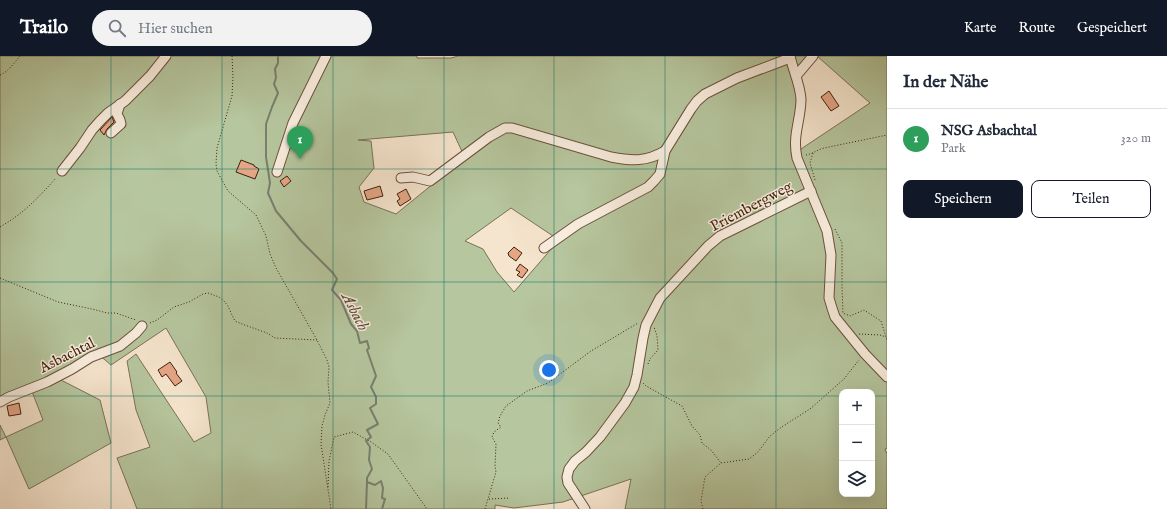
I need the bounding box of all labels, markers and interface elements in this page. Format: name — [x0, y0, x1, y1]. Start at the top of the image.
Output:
search box — [92, 10, 372, 46]
text: Trailo — [20, 16, 68, 40]
icon: search — [106, 17, 128, 39]
text: Hier suchen — [138, 19, 213, 38]
text: Karte — [964, 19, 996, 37]
text: Route — [1018, 19, 1055, 37]
text: Gespeichert — [1077, 19, 1147, 37]
text: In der Nähe — [903, 72, 988, 93]
text: NSG Asbachtal — [941, 121, 1037, 140]
pin: 1 — [287, 126, 313, 159]
text: 1 — [914, 130, 918, 147]
text: 320 m — [1121, 130, 1151, 147]
text: Park — [941, 140, 966, 157]
street label: Priembergweg — [707, 176, 796, 236]
button: Speichern — [903, 180, 1023, 218]
button: Teilen — [1031, 180, 1151, 218]
water label: Asbach — [335, 288, 373, 335]
street label: Asbachtal — [35, 333, 99, 378]
your location — [539, 360, 559, 380]
map controls — [839, 389, 875, 497]
button: + — [839, 389, 875, 425]
button: − — [839, 425, 875, 461]
button: layers — [839, 461, 875, 497]

